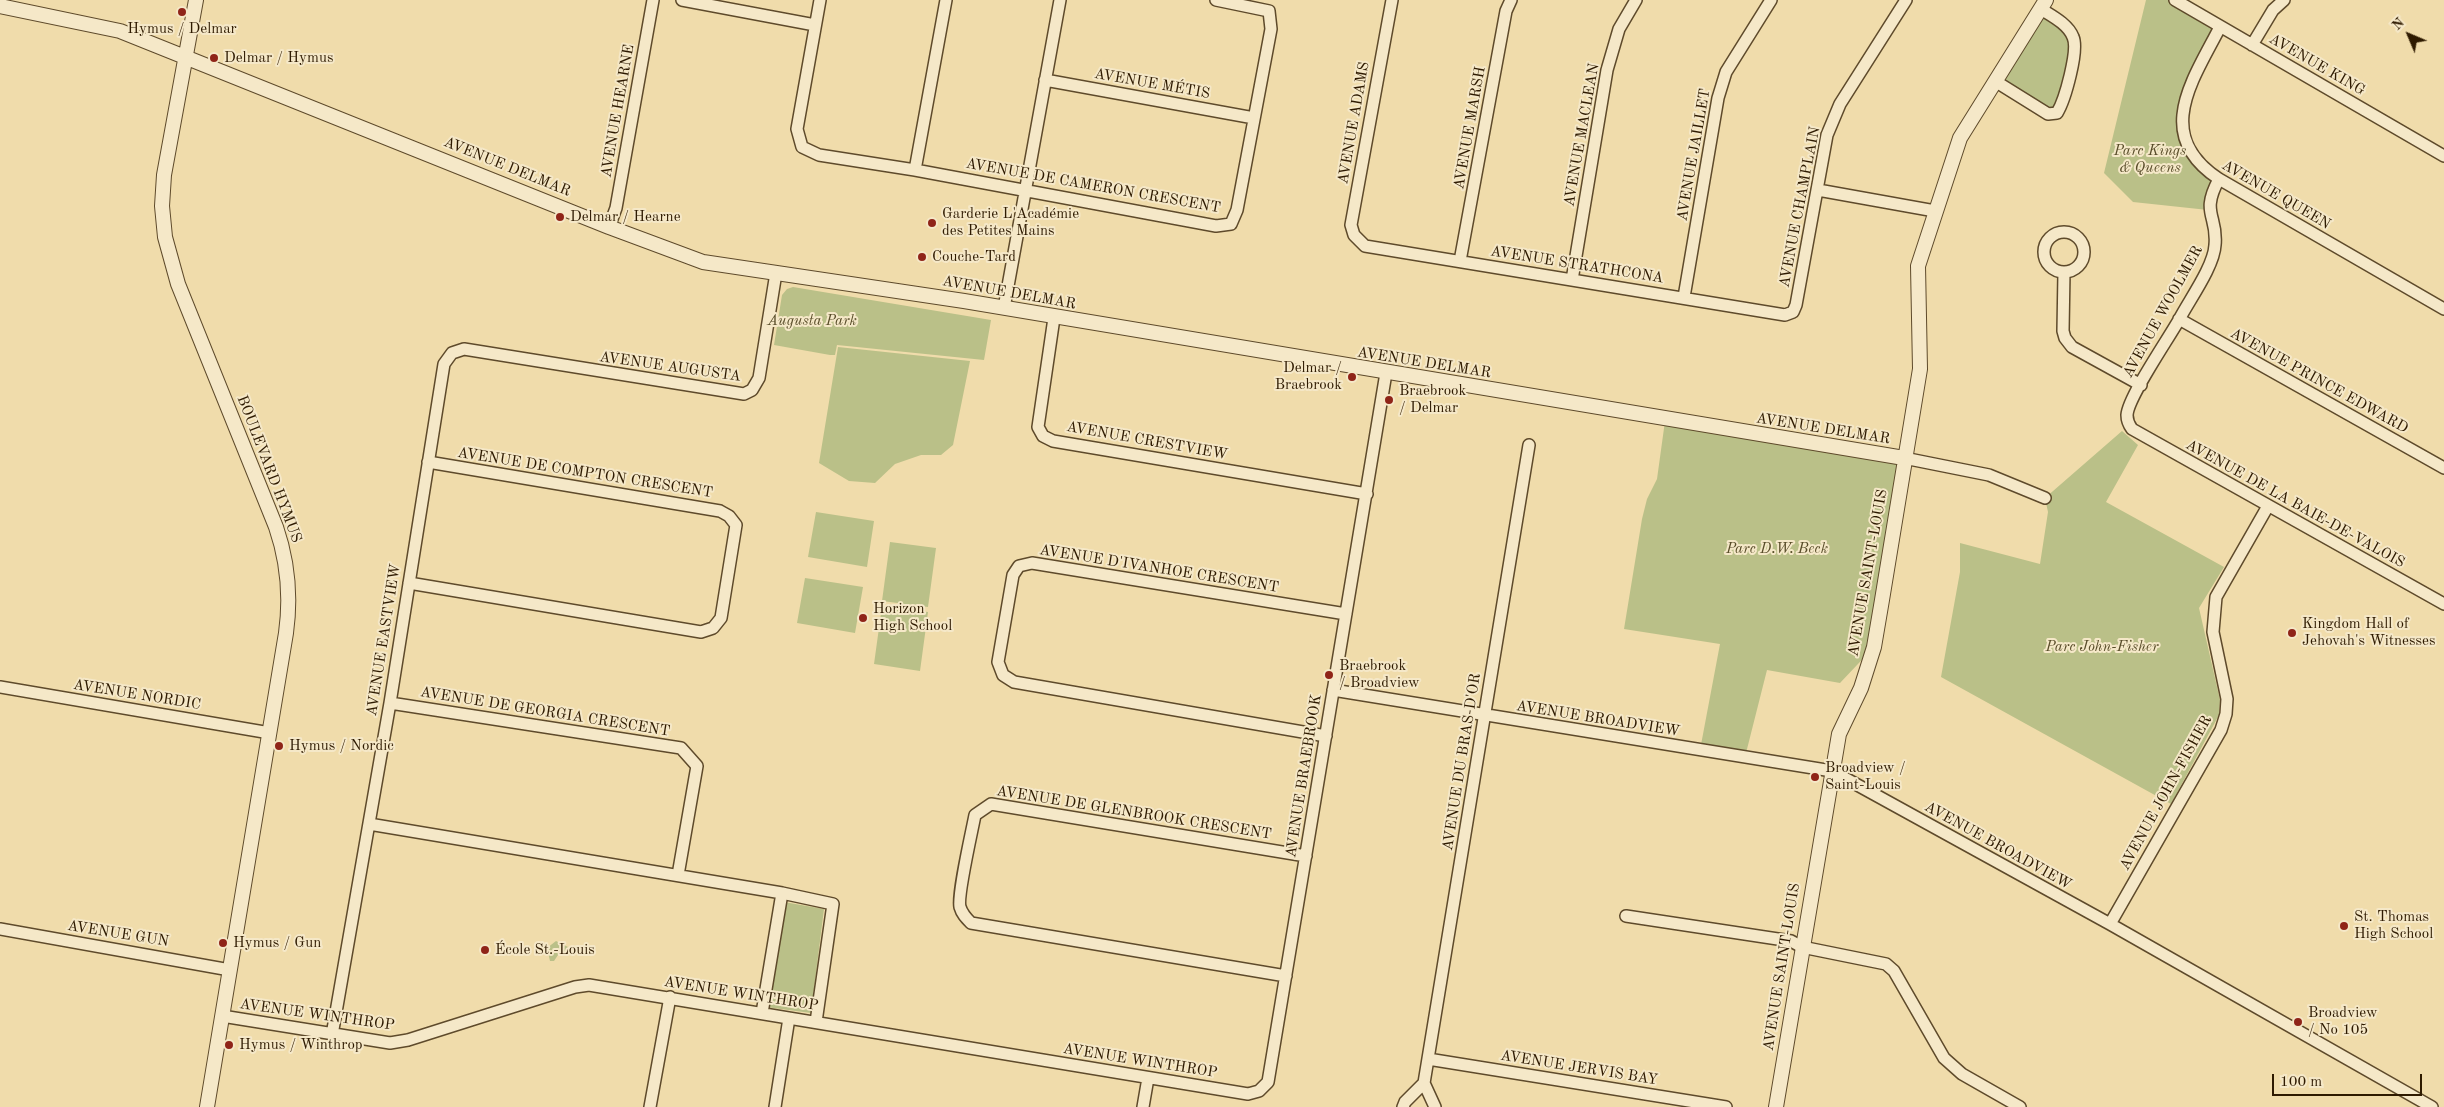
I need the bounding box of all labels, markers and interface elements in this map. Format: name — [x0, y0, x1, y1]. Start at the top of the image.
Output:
marker: Hymus / Delmar — [176, 6, 188, 18]
north arrow — [2384, 10, 2434, 60]
text: N — [2390, 16, 2407, 33]
place label: Hymus / Delmar — [127, 20, 237, 38]
street label: AVENUE KING — [2266, 30, 2368, 100]
street label: AVENUE HEARNE — [597, 43, 639, 179]
place label: Delmar / Hymus — [224, 49, 333, 67]
marker: Delmar / Hymus — [208, 52, 220, 64]
street label: AVENUE ADAMS — [1334, 60, 1374, 186]
street label: AVENUE MACLEAN — [1561, 62, 1603, 208]
street label: AVENUE MÉTIS — [1093, 65, 1211, 103]
street label: AVENUE MARSH — [1450, 65, 1490, 191]
street label: AVENUE JAILLET — [1673, 87, 1715, 223]
street label: AVENUE CHAMPLAIN — [1776, 125, 1824, 289]
street label: AVENUE DELMAR — [441, 133, 573, 201]
park label: Parc Kings & Queens — [2114, 142, 2186, 177]
street label: AVENUE DE CAMERON CRESCENT — [964, 155, 1222, 217]
street label: AVENUE QUEEN — [2218, 156, 2334, 234]
place label: Garderie L'Académie des Petites Mains — [942, 205, 1079, 240]
place label: Delmar / Hearne — [570, 208, 681, 226]
marker: Delmar / Hearne — [554, 211, 566, 223]
marker: Garderie L'Académie des Petites Mains — [926, 217, 938, 229]
street label: AVENUE STRATHCONA — [1489, 242, 1665, 288]
street label: AVENUE WOOLMER — [2119, 243, 2207, 381]
place label: Couche-Tard — [932, 248, 1016, 266]
marker: Couche-Tard — [916, 251, 928, 263]
street label: AVENUE DELMAR — [941, 272, 1077, 314]
park label: Augusta Park — [767, 312, 857, 330]
street label: AVENUE PRINCE EDWARD — [2227, 324, 2411, 438]
street label: AVENUE DELMAR — [1356, 344, 1492, 382]
street label: AVENUE AUGUSTA — [598, 348, 742, 386]
place label: Delmar / Braebrook — [1275, 359, 1342, 394]
marker: Delmar / Braebrook — [1346, 371, 1358, 383]
place label: Braebrook / Delmar — [1399, 382, 1466, 417]
street label: BOULEVARD HYMUS — [233, 393, 305, 545]
marker: Braebrook / Delmar — [1383, 394, 1395, 406]
street label: AVENUE DELMAR — [1755, 410, 1891, 448]
street label: AVENUE CRESTVIEW — [1065, 418, 1229, 464]
street label: AVENUE DE LA BAIE-DE-VALOIS — [2182, 436, 2408, 572]
street label: AVENUE DE COMPTON CRESCENT — [456, 444, 714, 502]
street label: AVENUE SAINT-LOUIS — [1844, 488, 1892, 658]
park label: Parc D.W. Beck — [1726, 540, 1828, 558]
street label: AVENUE D'IVANHOE CRESCENT — [1038, 541, 1280, 597]
street label: AVENUE EASTVIEW — [363, 562, 405, 718]
place label: Horizon High School — [873, 600, 952, 635]
marker: Horizon High School — [857, 612, 869, 624]
place label: Kingdom Hall of Jehovah's Witnesses — [2302, 615, 2435, 650]
marker: Kingdom Hall of Jehovah's Witnesses — [2286, 627, 2298, 639]
park label: Parc John-Fisher — [2046, 638, 2158, 656]
place label: Braebrook / Broadview — [1339, 657, 1420, 692]
marker: Braebrook / Broadview — [1323, 669, 1335, 681]
street label: AVENUE DU BRAS-D'OR — [1439, 672, 1485, 852]
street label: AVENUE NORDIC — [72, 676, 202, 714]
street label: AVENUE DE GEORGIA CRESCENT — [419, 683, 671, 741]
street label: AVENUE BRAEBROOK — [1282, 693, 1326, 859]
street label: AVENUE BROADVIEW — [1515, 697, 1681, 741]
street label: AVENUE JOHN-FISHER — [2116, 712, 2216, 874]
place label: Hymus / Nordic — [289, 737, 394, 755]
marker: Hymus / Nordic — [273, 740, 285, 752]
place label: Broadview / Saint-Louis — [1825, 759, 1906, 794]
marker: Broadview / Saint-Louis — [1809, 771, 1821, 783]
street label: AVENUE DE GLENBROOK CRESCENT — [995, 782, 1273, 844]
street label: AVENUE BROADVIEW — [1921, 798, 2075, 894]
street label: AVENUE SAINT-LOUIS — [1760, 882, 1804, 1052]
place label: St. Thomas High School — [2354, 908, 2433, 943]
street label: AVENUE GUN — [66, 917, 170, 951]
marker: St. Thomas High School — [2338, 920, 2350, 932]
place label: Hymus / Gun — [233, 934, 321, 952]
marker: Hymus / Gun — [217, 937, 229, 949]
place label: École St.-Louis — [495, 941, 595, 959]
marker: École St.-Louis — [479, 944, 491, 956]
street label: AVENUE WINTHROP — [662, 973, 820, 1015]
street label: AVENUE WINTHROP — [238, 995, 396, 1035]
place label: Broadview / No 105 — [2308, 1004, 2378, 1039]
marker: Broadview / No 105 — [2292, 1016, 2304, 1028]
place label: Hymus / Winthrop — [239, 1036, 363, 1054]
marker: Hymus / Winthrop — [223, 1039, 235, 1051]
street label: AVENUE WINTHROP — [1061, 1040, 1219, 1082]
street label: AVENUE JERVIS BAY — [1499, 1047, 1659, 1089]
scale bar — [2274, 1064, 2424, 1096]
text: 100 m — [2280, 1075, 2322, 1090]

